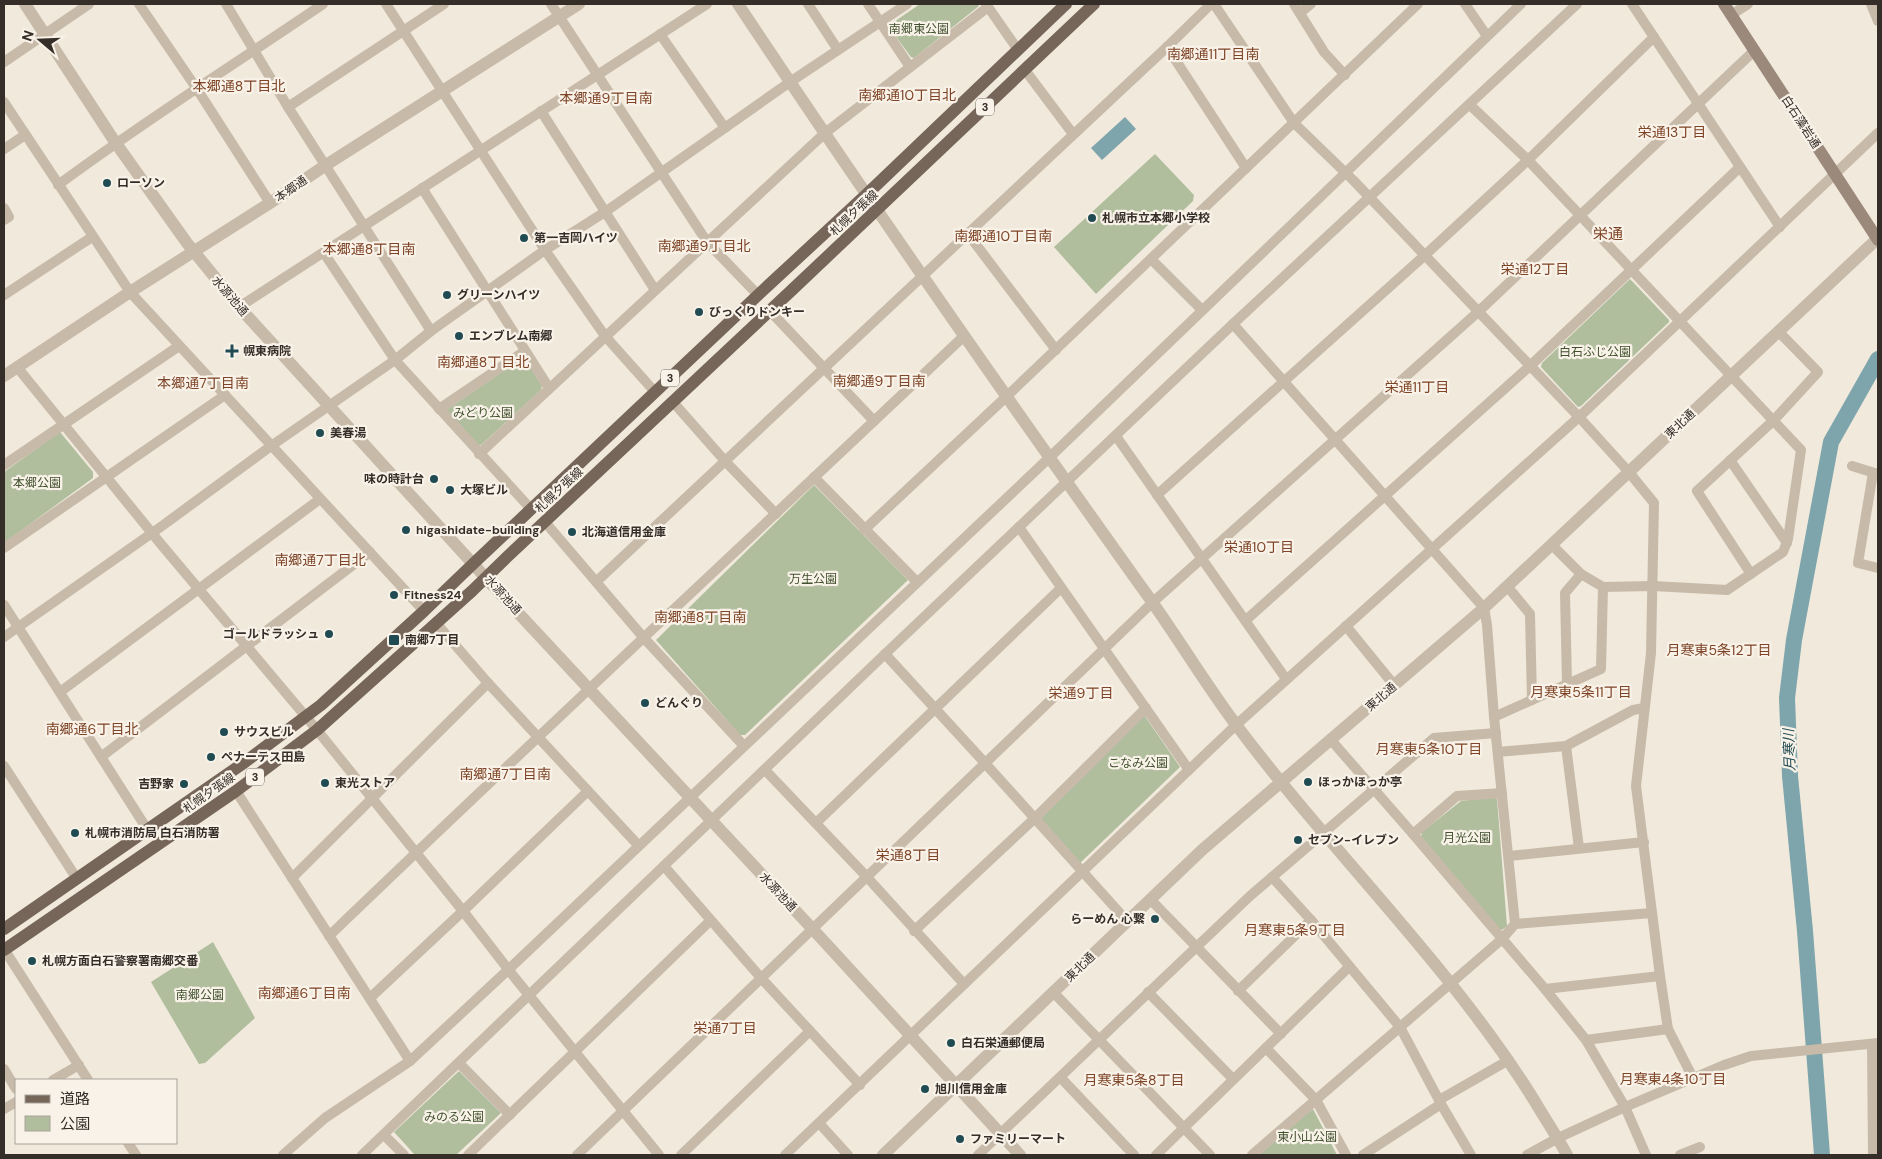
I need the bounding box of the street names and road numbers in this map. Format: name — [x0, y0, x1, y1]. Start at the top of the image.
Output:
street label: 白石藻岩通 — [1778, 92, 1824, 152]
road number: 3 — [976, 98, 994, 115]
street label: 本郷通 — [272, 172, 310, 206]
street label: 札幌夕張線 — [827, 187, 881, 239]
street label: 水源池通 — [208, 273, 252, 319]
road number: 3 — [661, 369, 679, 386]
street label: 東北通 — [1661, 406, 1699, 442]
street label: 札幌夕張線 — [532, 464, 586, 516]
street label: 水源池通 — [481, 572, 525, 618]
street label: 東北通 — [1362, 679, 1400, 715]
street label: 札幌夕張線 — [180, 769, 238, 817]
road number: 3 — [246, 769, 264, 786]
street label: 水源池通 — [756, 869, 800, 915]
street label: 東北通 — [1061, 949, 1099, 985]

